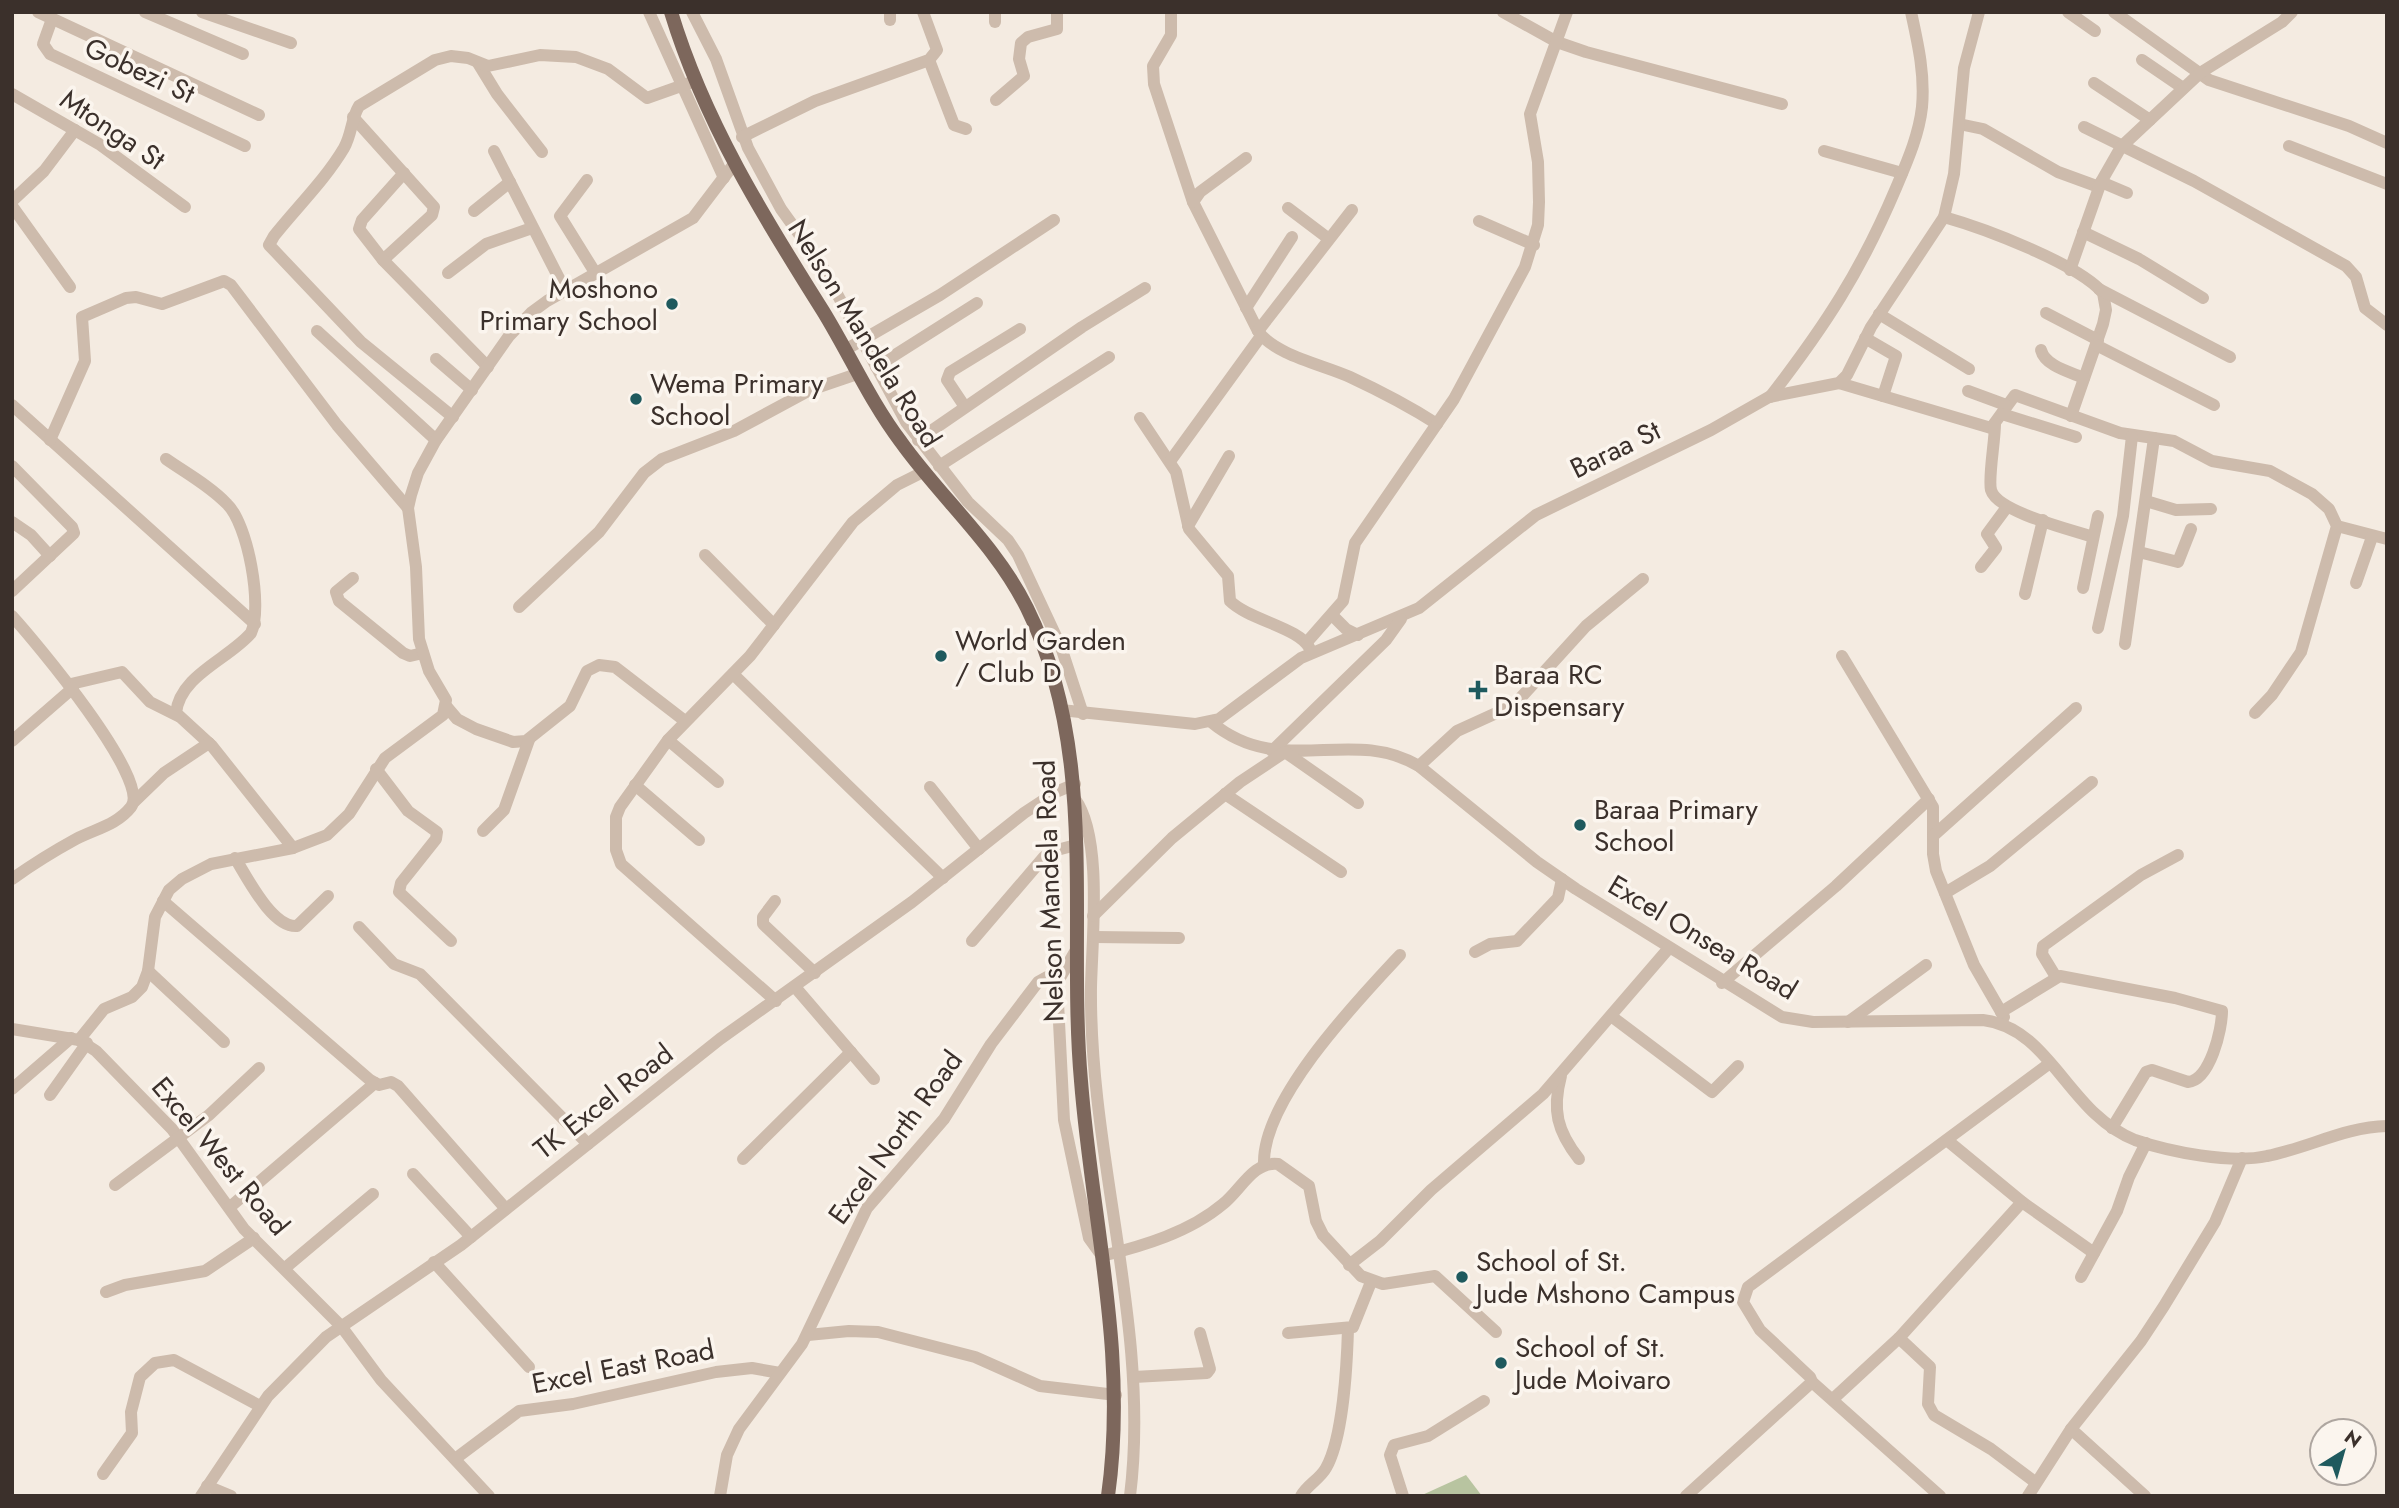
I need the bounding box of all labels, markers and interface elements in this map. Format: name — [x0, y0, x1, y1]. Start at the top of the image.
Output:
street label: Gobezi St — [78, 27, 202, 114]
street label: Mtonga St — [52, 79, 174, 180]
street label: Nelson Mandela Road — [778, 211, 951, 455]
place label: Moshono Primary School — [479, 268, 658, 341]
marker: Moshono Primary School — [664, 296, 680, 312]
place label: Wema Primary School — [650, 363, 824, 436]
marker: Wema Primary School — [628, 391, 644, 407]
street label: Baraa St — [1563, 410, 1668, 489]
place label: World Garden / Club D — [955, 620, 1126, 693]
marker: World Garden / Club D — [933, 648, 949, 664]
place label: Baraa RC Dispensary — [1494, 654, 1625, 727]
marker: Baraa RC Dispensary — [1468, 680, 1488, 700]
street label: Nelson Mandela Road — [1024, 759, 1075, 1023]
place label: Baraa Primary School — [1594, 789, 1758, 862]
marker: Baraa Primary School — [1572, 817, 1588, 833]
street label: Excel Onsea Road — [1600, 865, 1805, 1010]
street label: TK Excel Road — [525, 1034, 682, 1169]
street label: Excel North Road — [818, 1042, 973, 1233]
street label: Excel West Road — [142, 1068, 299, 1245]
place label: School of St. Jude Mshono Campus — [1472, 1241, 1735, 1314]
marker: School of St. Jude Mshono Campus — [1454, 1269, 1470, 1285]
place label: School of St. Jude Moivaro — [1511, 1327, 1671, 1400]
street label: Excel East Road — [528, 1329, 718, 1404]
marker: School of St. Jude Moivaro — [1493, 1355, 1509, 1371]
north arrow — [2308, 1417, 2378, 1487]
text: N — [2339, 1423, 2367, 1454]

